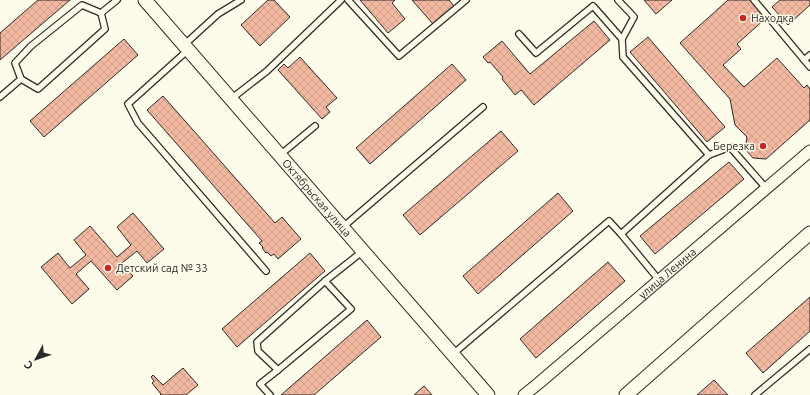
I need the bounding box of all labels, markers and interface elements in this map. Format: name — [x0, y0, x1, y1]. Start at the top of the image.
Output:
place label: Находка — [751, 12, 794, 24]
marker: Находка — [738, 13, 748, 23]
place label: Березка — [713, 140, 755, 152]
marker: Березка — [758, 141, 768, 151]
street label: Октябрьская улица — [280, 157, 354, 239]
street label: улица Ленина — [636, 245, 698, 301]
place label: Детский сад № 33 — [116, 262, 208, 274]
marker: Детский сад № 33 — [103, 263, 113, 273]
north arrow — [16, 339, 56, 379]
text: С — [21, 359, 35, 372]

